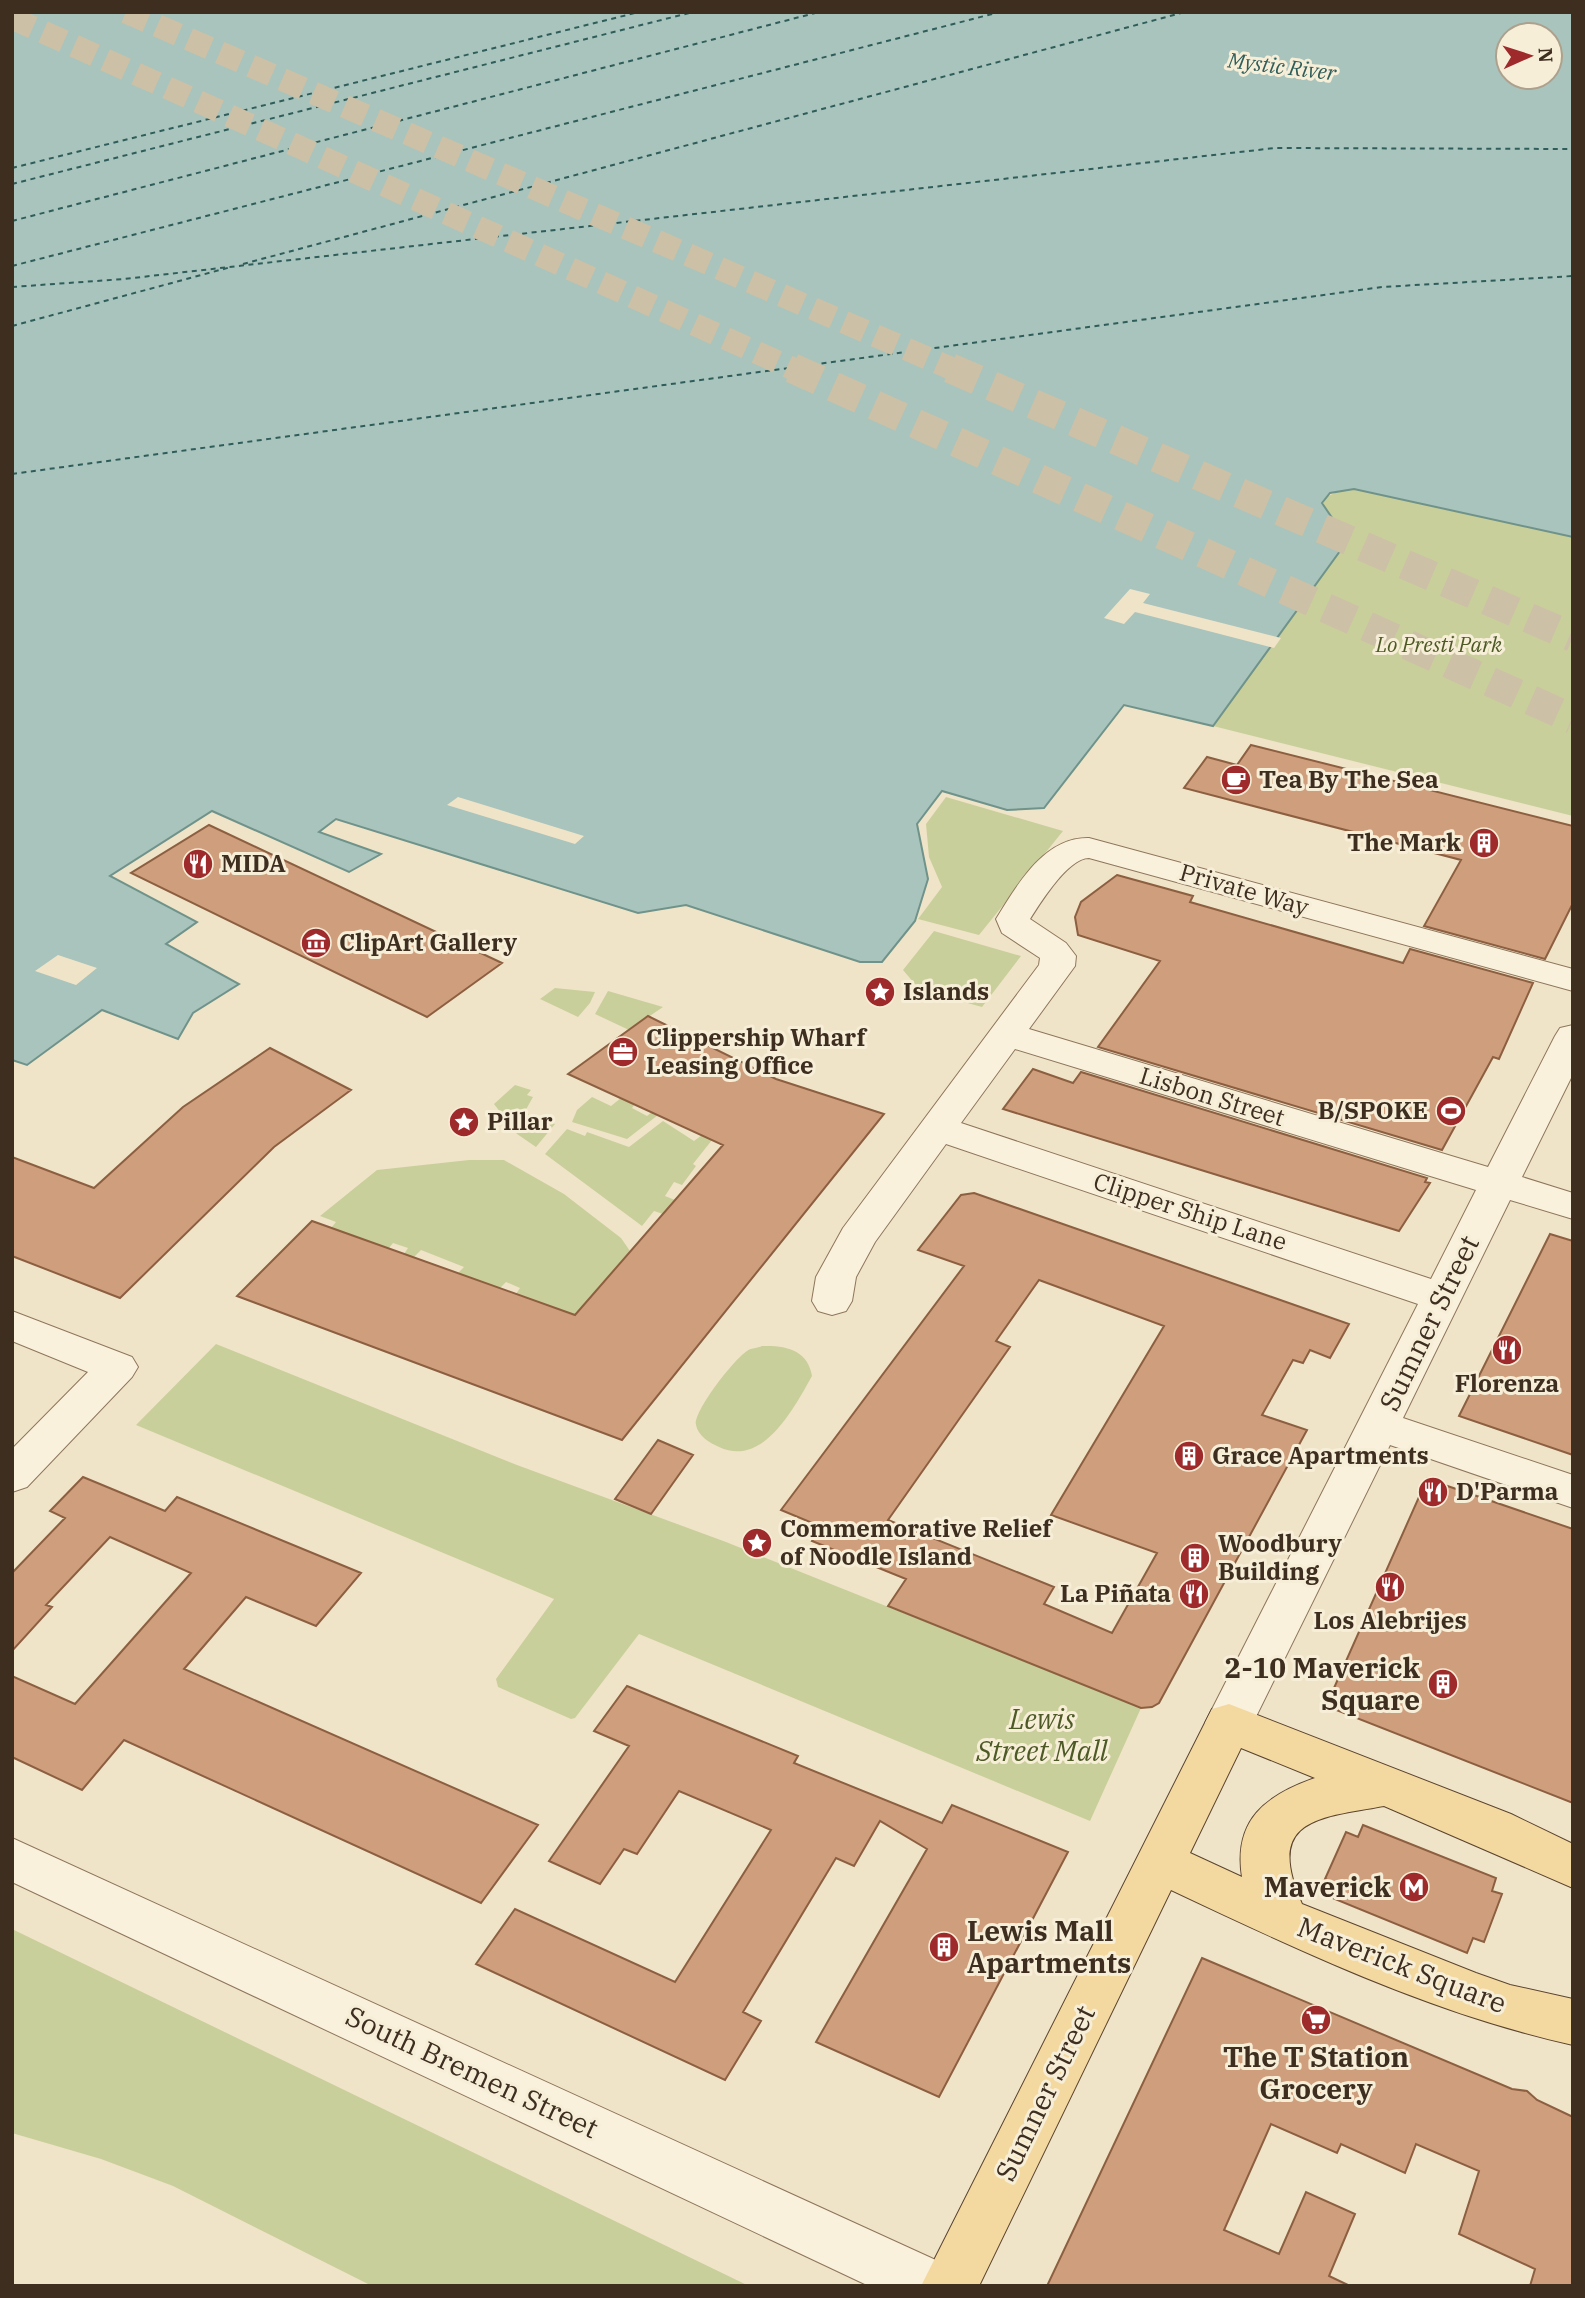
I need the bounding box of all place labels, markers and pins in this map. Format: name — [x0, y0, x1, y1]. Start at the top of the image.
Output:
cafe icon: Tea By The Sea — [1219, 763, 1253, 797]
place label: Tea By The Sea — [1259, 763, 1439, 795]
place label: The Mark — [1347, 826, 1461, 858]
building icon: The Mark — [1467, 826, 1501, 860]
restaurant icon: MIDA — [181, 847, 215, 881]
place label: MIDA — [221, 847, 286, 879]
museum icon: ClipArt Gallery — [299, 926, 333, 960]
place label: ClipArt Gallery — [339, 926, 517, 958]
place icon: Islands — [863, 975, 897, 1009]
place label: Islands — [903, 975, 989, 1007]
place label: Clippership Wharf Leasing Office — [646, 1021, 867, 1081]
office icon: Clippership Wharf Leasing Office — [606, 1035, 640, 1069]
place label: B/SPOKE — [1318, 1094, 1428, 1126]
sports icon: B/SPOKE — [1434, 1094, 1468, 1128]
place icon: Pillar — [447, 1105, 481, 1139]
place label: Pillar — [487, 1105, 553, 1137]
restaurant icon: Florenza — [1490, 1333, 1524, 1367]
place label: Florenza — [1455, 1367, 1560, 1399]
building icon: Grace Apartments — [1172, 1439, 1206, 1473]
place label: Grace Apartments — [1212, 1439, 1429, 1471]
restaurant icon: D'Parma — [1416, 1475, 1450, 1509]
place label: D'Parma — [1456, 1475, 1559, 1507]
place label: Commemorative Relief of Noodle Island — [780, 1512, 1053, 1572]
place icon: Commemorative Relief of Noodle Island — [740, 1526, 774, 1560]
place label: Woodbury Building — [1218, 1527, 1342, 1587]
building icon: Woodbury Building — [1178, 1541, 1212, 1575]
restaurant icon: Los Alebrijes — [1373, 1570, 1407, 1604]
place label: La Piñata — [1060, 1577, 1171, 1609]
restaurant icon: La Piñata — [1177, 1577, 1211, 1611]
place label: Los Alebrijes — [1313, 1604, 1467, 1636]
place label: 2-10 Maverick Square — [1225, 1649, 1421, 1718]
building icon: 2-10 Maverick Square — [1426, 1667, 1460, 1701]
place label: Maverick — [1264, 1868, 1392, 1905]
metro station icon: Maverick — [1397, 1870, 1431, 1904]
place label: Lewis Mall Apartments — [967, 1912, 1131, 1981]
building icon: Lewis Mall Apartments — [927, 1930, 961, 1964]
supermarket icon: The T Station Grocery — [1299, 2003, 1333, 2037]
place label: The T Station Grocery — [1223, 2038, 1409, 2107]

